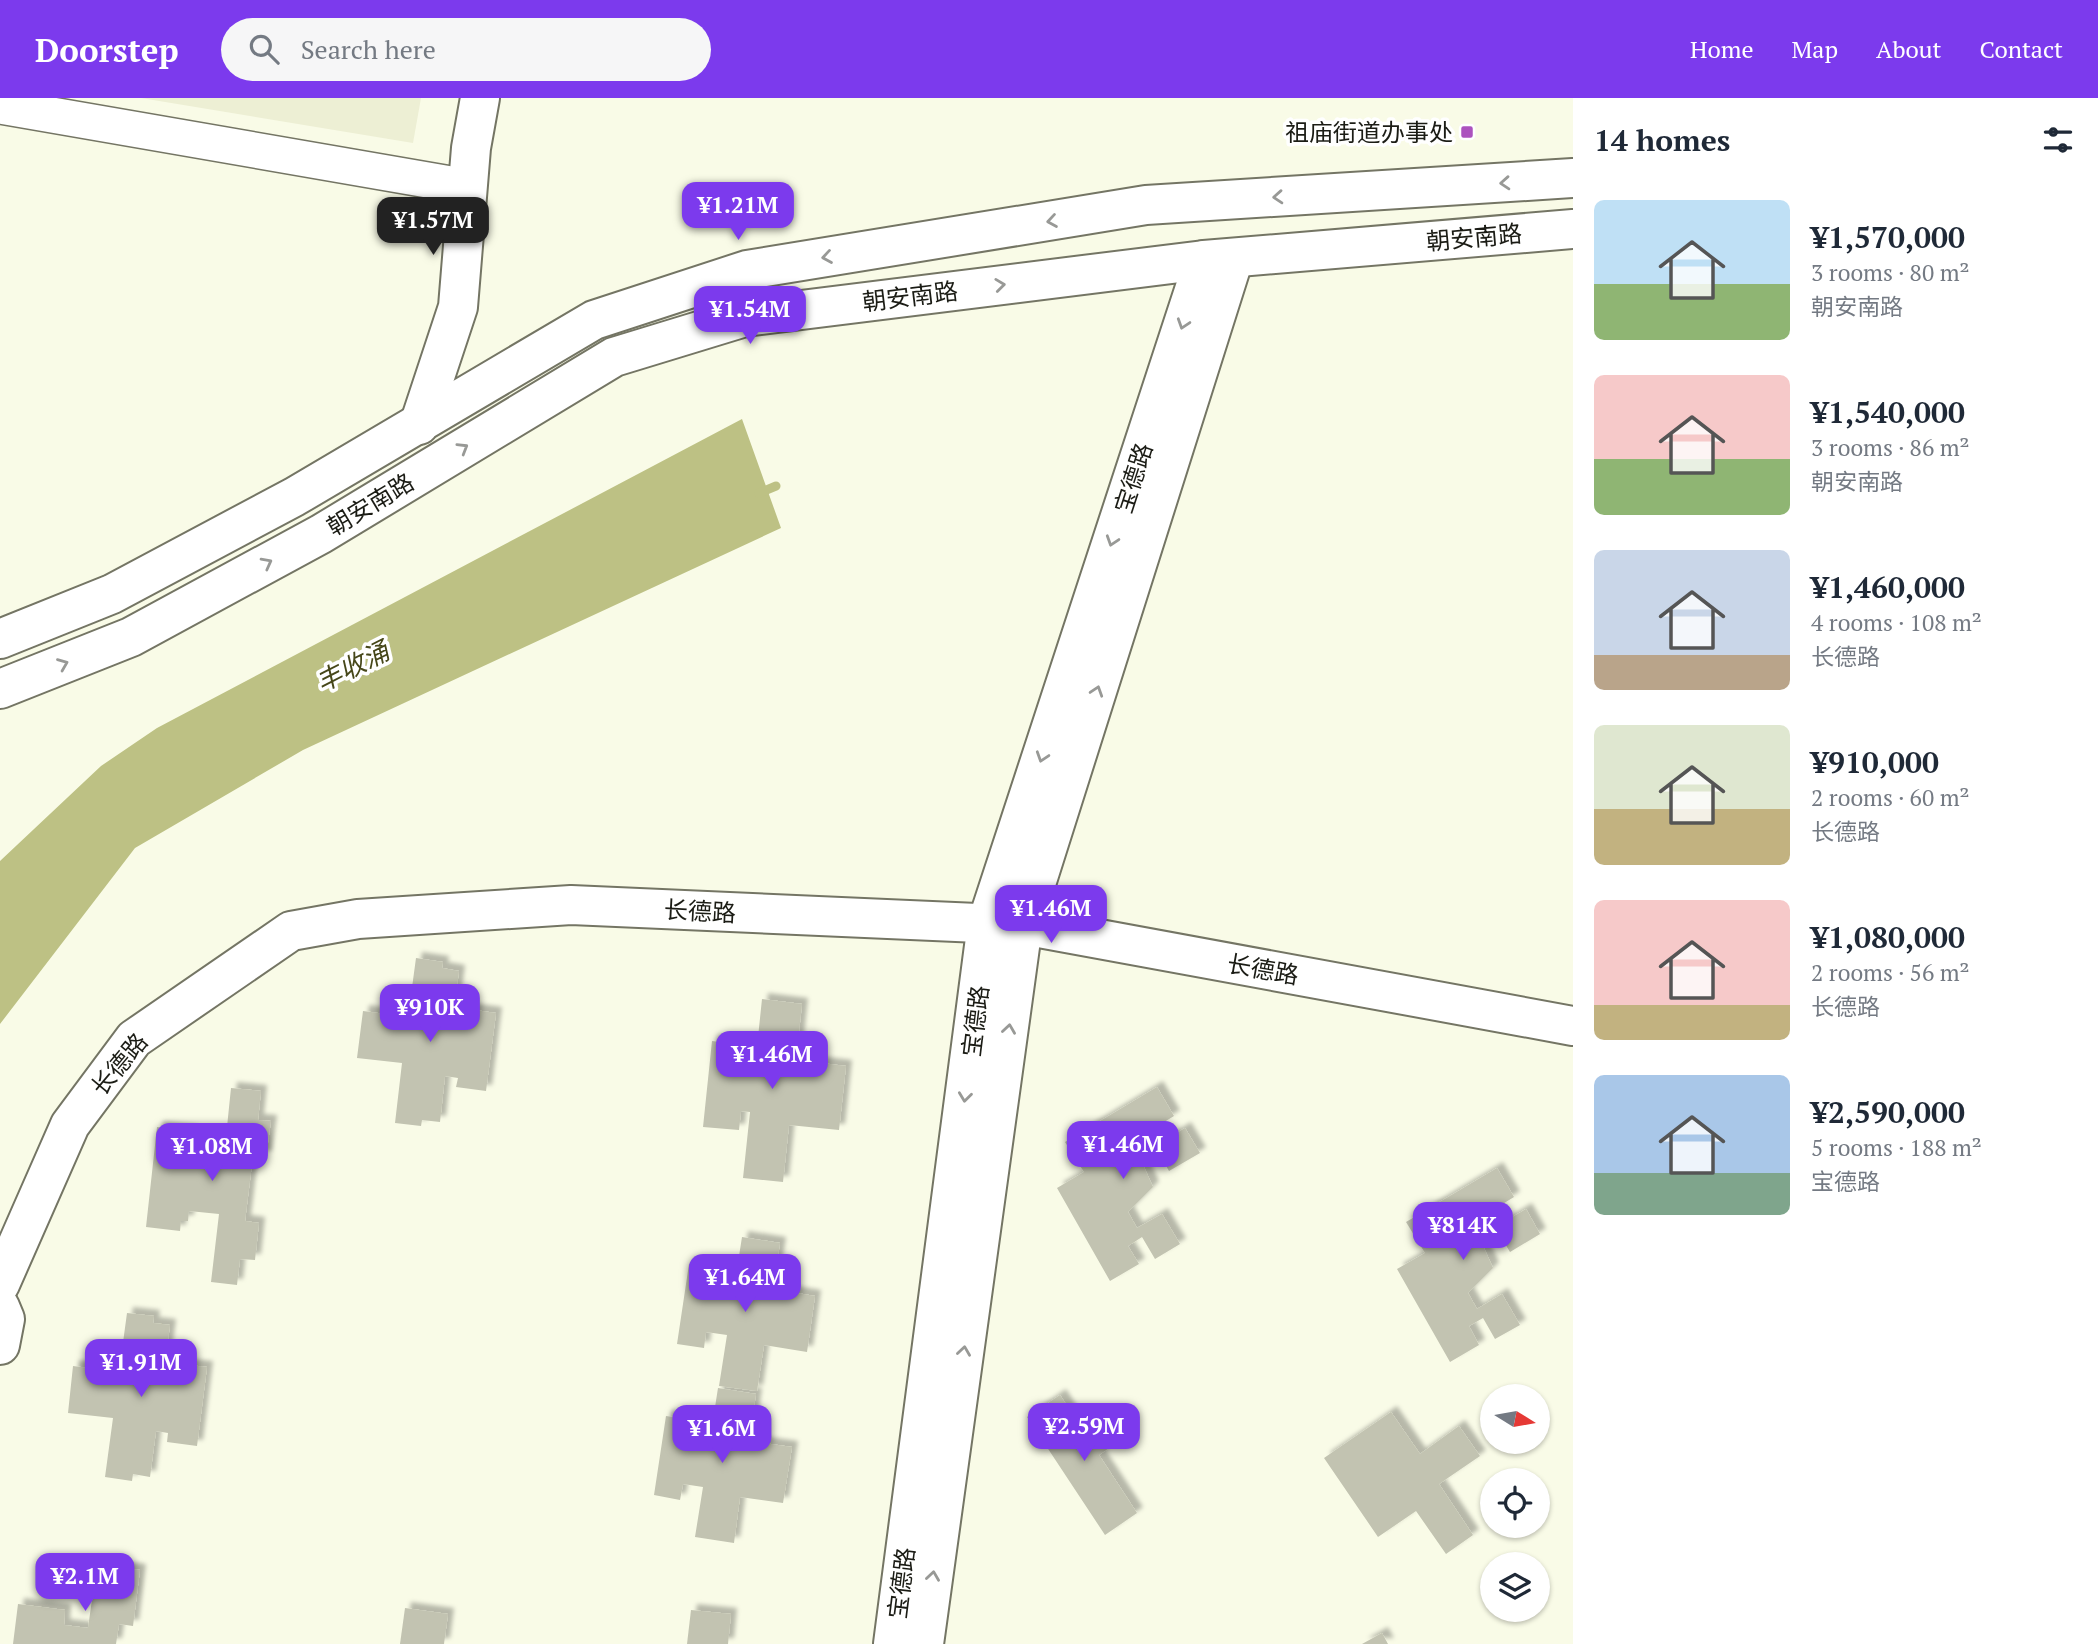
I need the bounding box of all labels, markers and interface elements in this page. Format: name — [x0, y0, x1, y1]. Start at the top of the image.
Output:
search box — [221, 18, 711, 81]
text: Doorstep — [35, 28, 179, 71]
icon: search — [245, 30, 283, 68]
text: Search here — [301, 32, 436, 66]
text: Home — [1690, 33, 1754, 65]
text: Map — [1792, 33, 1838, 65]
text: About — [1876, 33, 1942, 65]
text: Contact — [1980, 33, 2063, 65]
place label: 祖庙街道办事处 — [1285, 116, 1453, 148]
text: 14 homes — [1594, 120, 1730, 160]
icon: filters — [2039, 121, 2077, 159]
marker: 祖庙街道办事处 — [1459, 124, 1475, 140]
one-way arrow — [1499, 175, 1510, 190]
pin: ¥1.21M — [681, 183, 795, 242]
text: ¥1.21M — [698, 189, 778, 220]
one-way arrow — [1272, 189, 1283, 204]
pin: ¥1.57M — [376, 198, 490, 257]
text: ¥1.57M — [393, 204, 473, 235]
one-way arrow — [1046, 213, 1058, 228]
street label: 朝安南路 — [1425, 217, 1523, 257]
text: ¥1,570,000 — [1811, 217, 1965, 257]
icon: home — [1650, 228, 1734, 312]
one-way arrow — [821, 249, 833, 264]
text: 3 rooms · 80 m² — [1811, 257, 1970, 288]
street label: 朝安南路 — [860, 274, 960, 318]
one-way arrow — [994, 277, 1006, 292]
pin: ¥1.54M — [693, 286, 807, 346]
text: 朝安南路 — [1811, 291, 1903, 322]
text: ¥1.54M — [710, 293, 790, 324]
one-way arrow — [1177, 318, 1191, 330]
text: ¥1,540,000 — [1811, 392, 1965, 432]
icon: home — [1650, 403, 1734, 487]
text: 3 rooms · 86 m² — [1811, 432, 1970, 463]
street label: 宝德路 — [1107, 439, 1159, 517]
one-way arrow — [456, 444, 469, 457]
street label: 朝安南路 — [321, 466, 419, 542]
text: 朝安南路 — [1811, 466, 1903, 497]
one-way arrow — [1106, 534, 1121, 546]
one-way arrow — [260, 558, 272, 571]
text: ¥1,460,000 — [1811, 567, 1965, 607]
icon: home — [1650, 578, 1734, 662]
text: 4 rooms · 108 m² — [1811, 607, 1982, 638]
water label: 丰收涌 — [310, 632, 397, 699]
text: 长德路 — [1811, 641, 1880, 672]
one-way arrow — [57, 658, 69, 672]
one-way arrow — [1089, 685, 1104, 697]
text: ¥910,000 — [1811, 742, 1939, 782]
one-way arrow — [1036, 750, 1050, 763]
icon: home — [1650, 753, 1734, 837]
text: 2 rooms · 60 m² — [1811, 782, 1970, 813]
text: 长德路 — [1811, 816, 1880, 847]
pin: ¥1.46M — [994, 886, 1108, 945]
text: ¥1.46M — [1011, 892, 1091, 923]
street label: 长德路 — [663, 893, 737, 929]
text: ¥1,080,000 — [1811, 917, 1965, 957]
icon: home — [1650, 928, 1734, 1012]
street label: 长德路 — [1225, 947, 1301, 991]
text: 2 rooms · 56 m² — [1811, 957, 1970, 988]
street label: 宝德路 — [955, 983, 995, 1059]
pin: ¥910K — [381, 984, 479, 1044]
text: ¥910K — [396, 991, 464, 1022]
text: 长德路 — [1811, 991, 1880, 1022]
one-way arrow — [1001, 1023, 1016, 1034]
street label: 长德路 — [84, 1026, 154, 1102]
pin: ¥1.46M — [715, 1032, 829, 1091]
text: ¥1.46M — [732, 1038, 812, 1069]
one-way arrow — [957, 1091, 972, 1103]
text: ¥2,590,000 — [1811, 1092, 1965, 1132]
icon: home — [1650, 1103, 1734, 1187]
pin: ¥1.46M — [1066, 1122, 1180, 1181]
pin: ¥1.08M — [155, 1124, 269, 1183]
text: ¥1.46M — [1083, 1128, 1163, 1159]
text: ¥1.08M — [172, 1130, 252, 1161]
text: 5 rooms · 188 m² — [1811, 1132, 1982, 1163]
text: 宝德路 — [1811, 1166, 1880, 1197]
pin: ¥814K — [1414, 1202, 1512, 1262]
text: ¥814K — [1429, 1209, 1497, 1240]
pin: ¥1.64M — [688, 1254, 802, 1314]
text: ¥1.64M — [705, 1261, 785, 1292]
pin: ¥1.91M — [84, 1340, 198, 1399]
one-way arrow — [957, 1345, 972, 1357]
text: ¥1.91M — [101, 1346, 181, 1377]
north arrow — [1480, 1384, 1550, 1454]
map controls — [1480, 1384, 1550, 1622]
pin: ¥2.59M — [1027, 1404, 1141, 1463]
pin: ¥1.6M — [673, 1406, 771, 1465]
text: ¥2.59M — [1044, 1410, 1124, 1441]
text: ¥1.6M — [688, 1412, 756, 1443]
button: locate — [1480, 1468, 1550, 1538]
street label: 宝德路 — [881, 1545, 921, 1621]
button: layers — [1480, 1552, 1550, 1622]
pin: ¥2.1M — [36, 1554, 134, 1613]
text: ¥2.1M — [51, 1560, 119, 1591]
one-way arrow — [926, 1571, 941, 1582]

